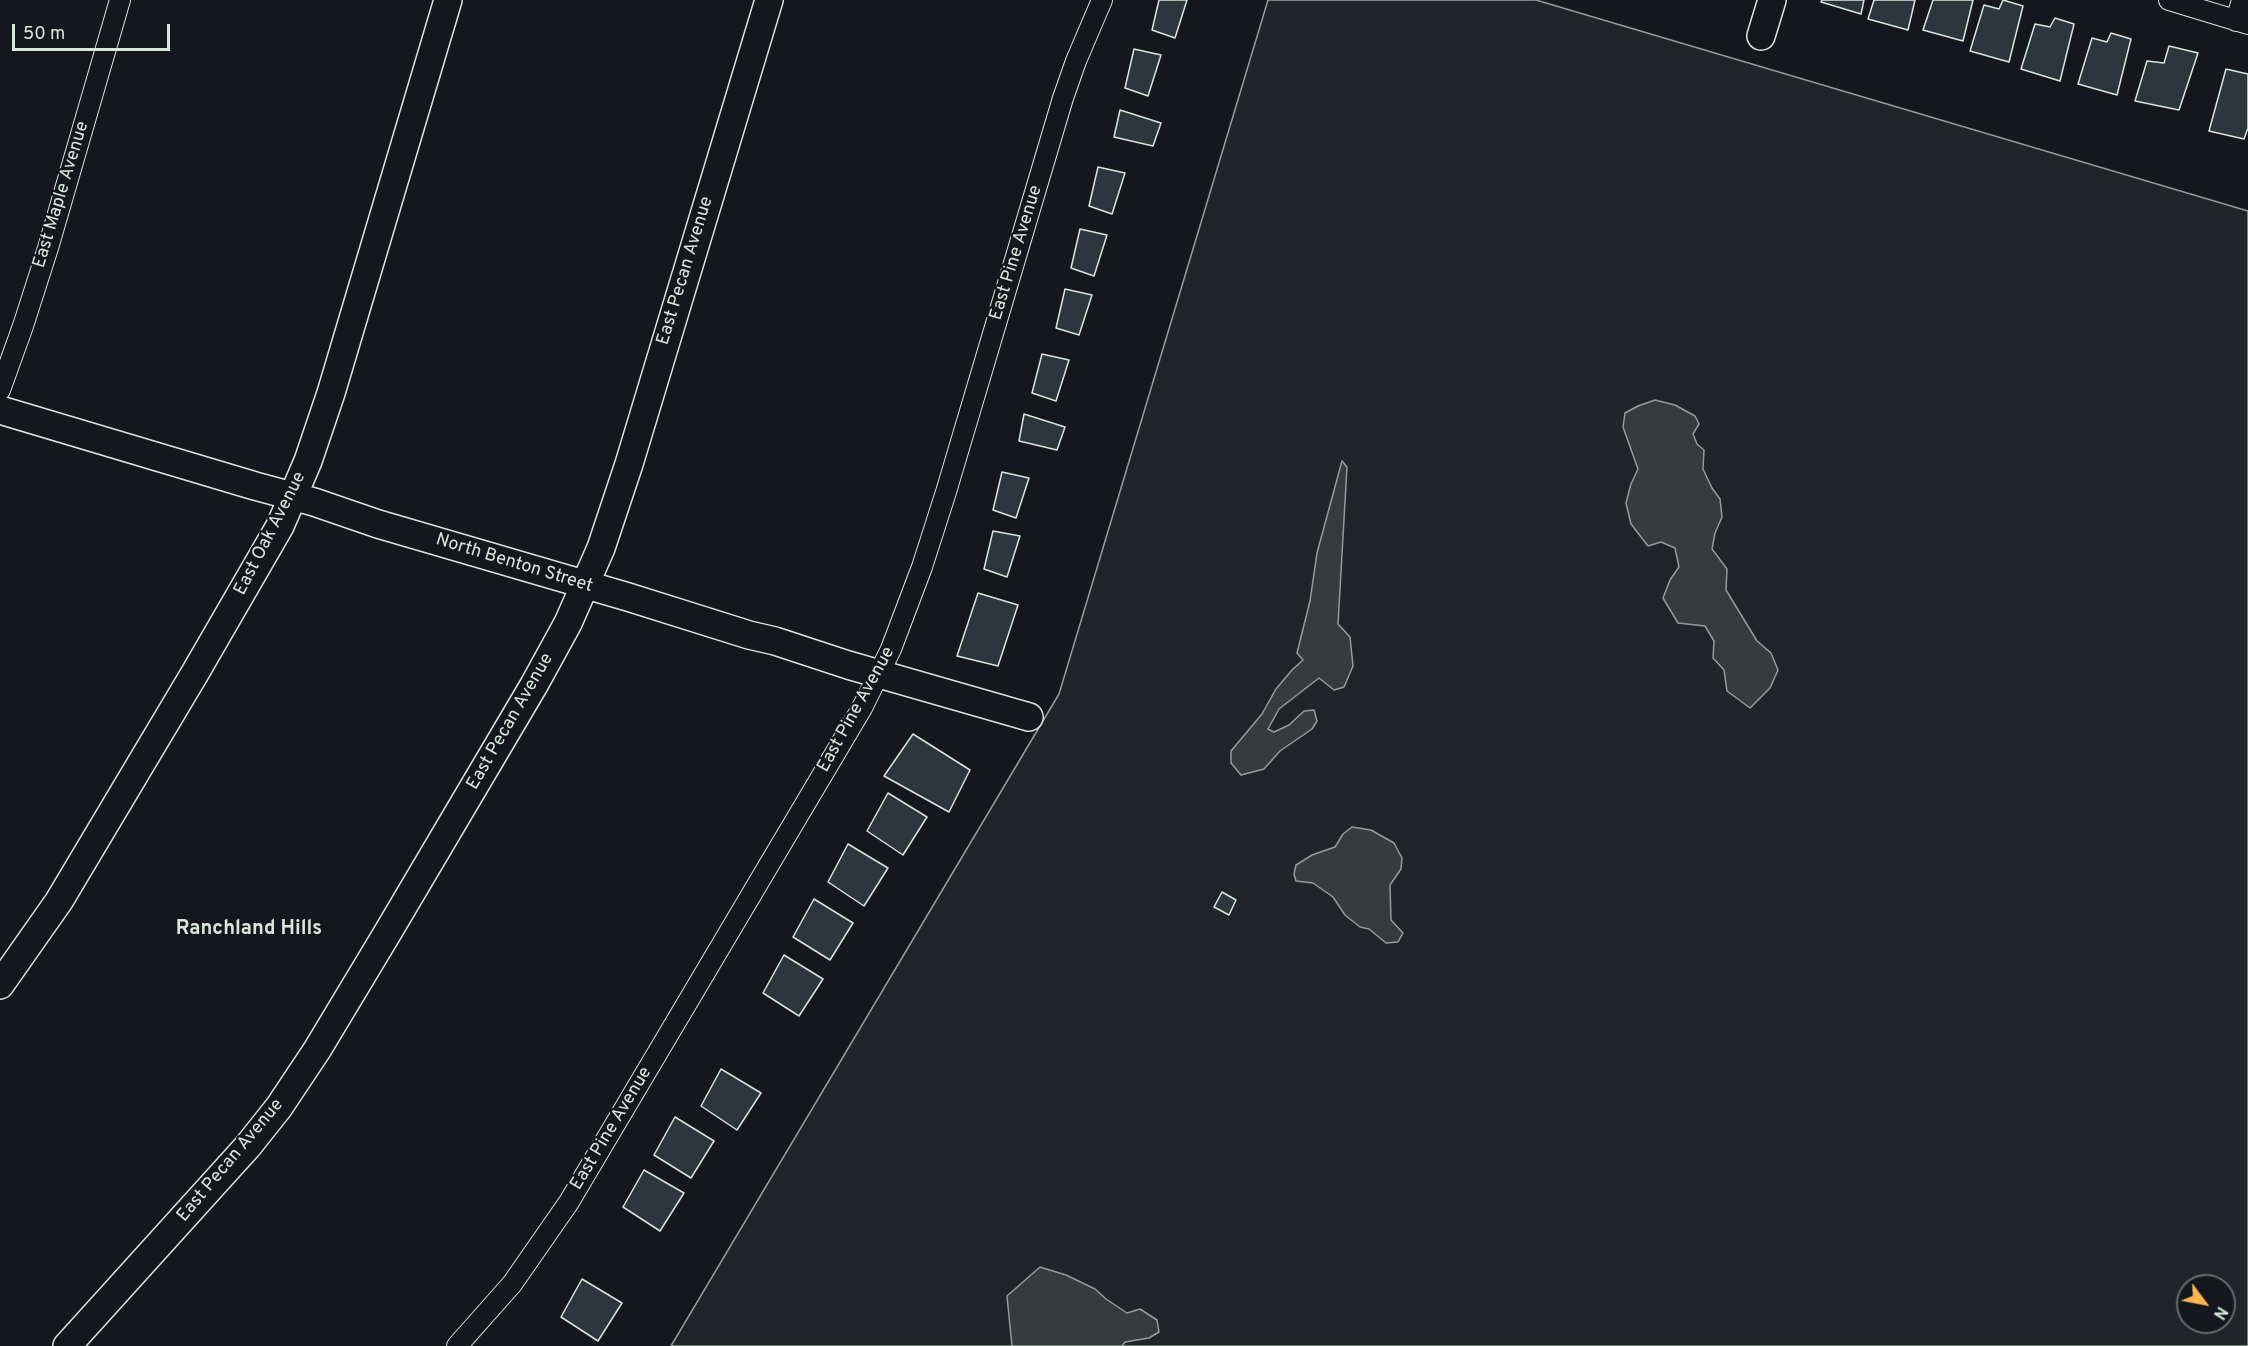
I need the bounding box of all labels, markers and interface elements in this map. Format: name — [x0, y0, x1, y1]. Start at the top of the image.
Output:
scale bar — [15, 12, 172, 50]
text: 50 m — [23, 23, 65, 46]
street label: East Maple Avenue — [29, 119, 95, 271]
street label: East Pine Avenue — [986, 183, 1048, 323]
street label: East Pecan Avenue — [653, 194, 719, 348]
street label: East Oak Avenue — [231, 469, 311, 599]
street label: North Benton Street — [433, 530, 595, 598]
street label: East Pine Avenue — [814, 644, 900, 776]
street label: East Pecan Avenue — [463, 650, 559, 794]
district label: Ranchland Hills — [176, 918, 322, 942]
street label: East Pine Avenue — [567, 1063, 657, 1195]
street label: East Pecan Avenue — [173, 1095, 289, 1227]
north arrow — [2176, 1274, 2236, 1334]
text: N — [2208, 1302, 2231, 1323]

